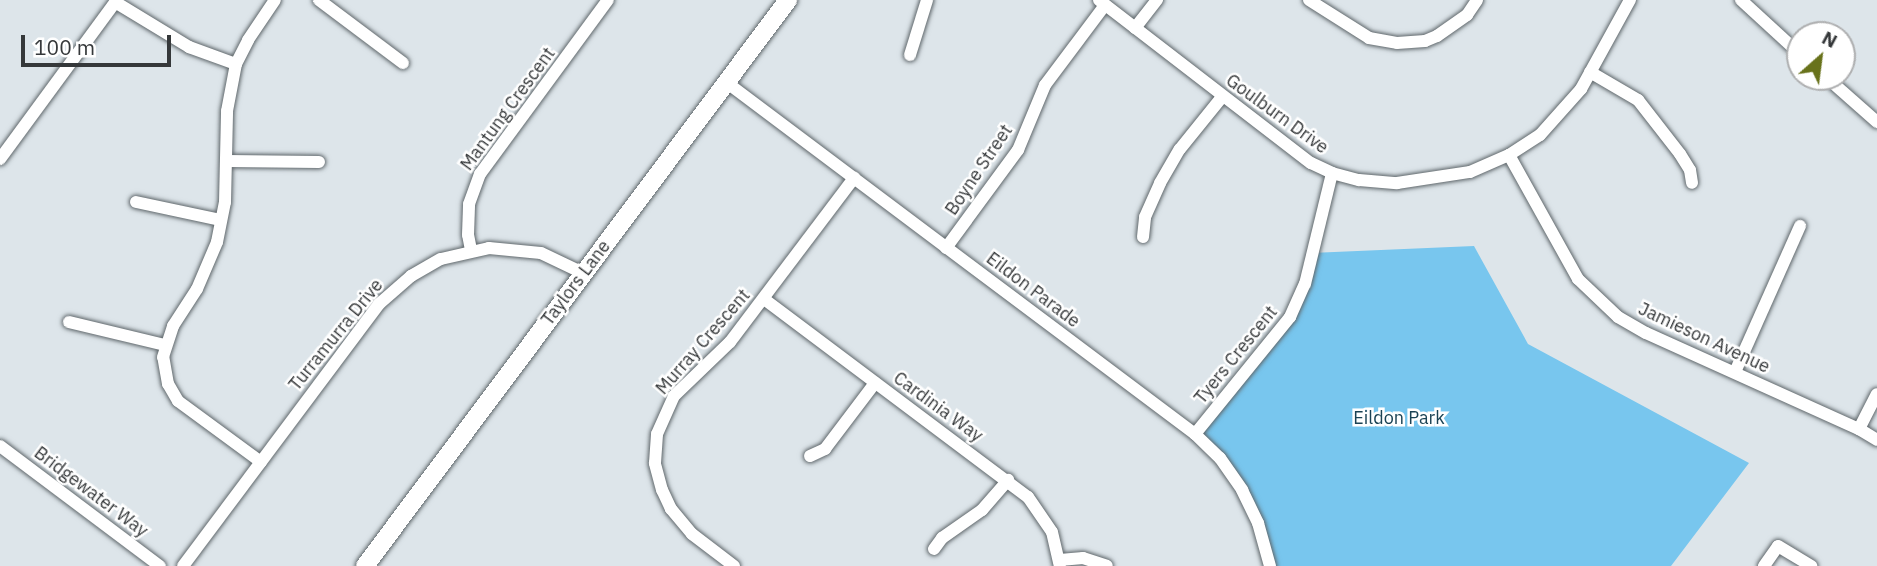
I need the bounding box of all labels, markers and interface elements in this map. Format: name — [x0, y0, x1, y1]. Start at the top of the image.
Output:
scale bar — [24, 21, 175, 65]
north arrow — [1786, 21, 1856, 91]
text: N — [1818, 25, 1842, 53]
text: 100 m — [34, 33, 95, 61]
street label: Mantung Crescent — [456, 43, 560, 175]
street label: Goulburn Drive — [1222, 70, 1332, 158]
street label: Boyne Street — [941, 121, 1017, 219]
street label: Taylors Lane — [537, 236, 615, 330]
street label: Eildon Parade — [982, 248, 1084, 332]
street label: Turramurra Drive — [284, 275, 388, 395]
street label: Murray Crescent — [651, 285, 755, 399]
street label: Jamieson Avenue — [1635, 298, 1773, 378]
street label: Tyers Crescent — [1190, 302, 1282, 408]
street label: Cardinia Way — [889, 367, 987, 447]
park label: Eildon Park — [1353, 407, 1445, 429]
street label: Bridgewater Way — [30, 442, 152, 542]

